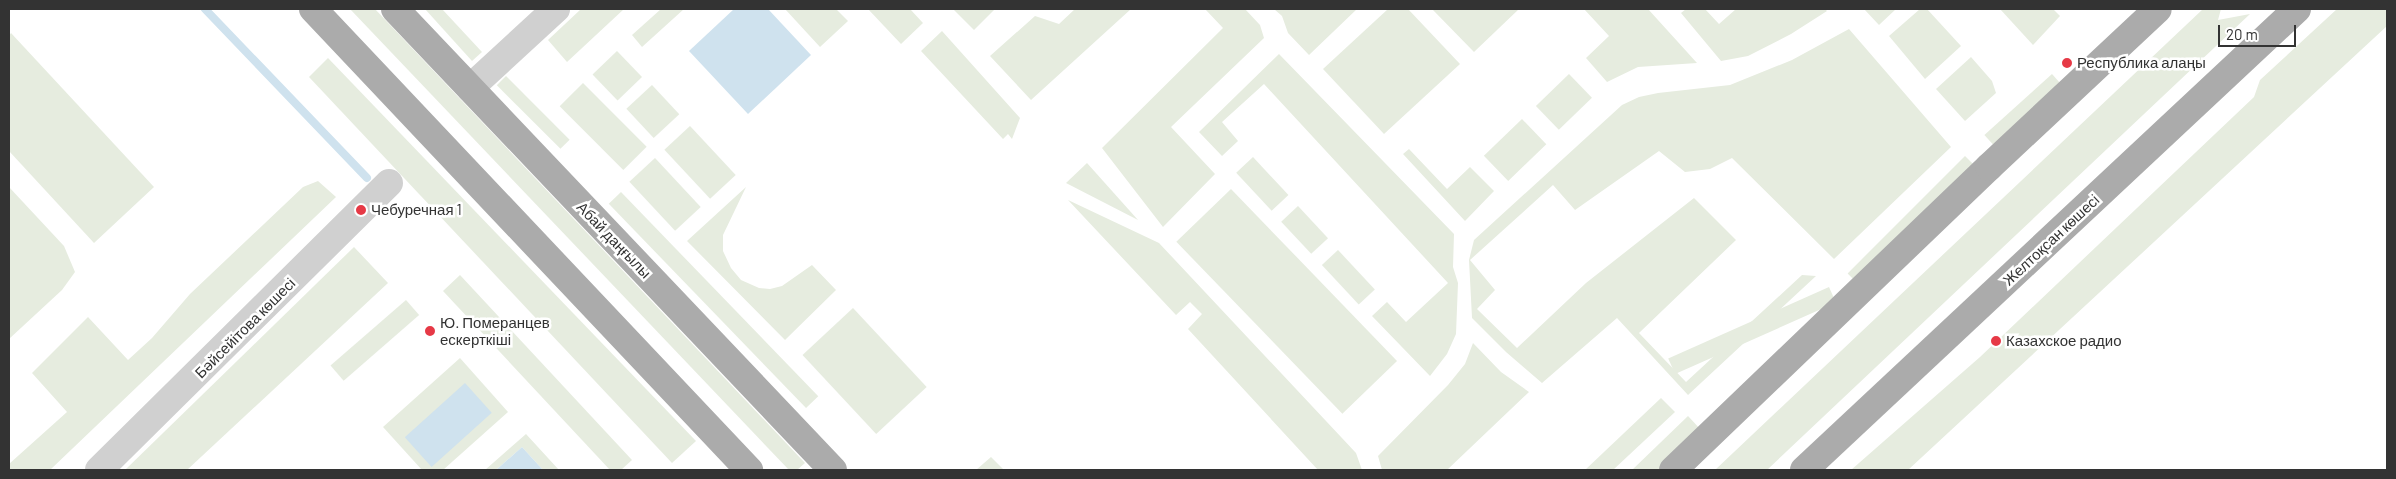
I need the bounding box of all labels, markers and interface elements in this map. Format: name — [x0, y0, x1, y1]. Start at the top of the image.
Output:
scale bar — [2221, 15, 2298, 47]
text: 20 m — [2226, 25, 2258, 43]
place label: Республика алаңы — [2077, 54, 2206, 72]
marker: Республика алаңы — [2061, 57, 2073, 69]
street label: Желтоқсан көшесі — [1999, 191, 2103, 289]
street label: Абай даңғылы — [573, 198, 655, 282]
place label: Чебуречная 1 — [371, 201, 462, 219]
marker: Чебуречная 1 — [355, 204, 367, 216]
street label: Бәйсейітова көшесі — [191, 274, 299, 382]
place label: Ю. Померанцев ескерткіші — [440, 313, 550, 348]
marker: Ю. Померанцев ескерткіші — [424, 325, 436, 337]
place label: Казахское радио — [2006, 332, 2122, 350]
marker: Казахское радио — [1990, 335, 2002, 347]

